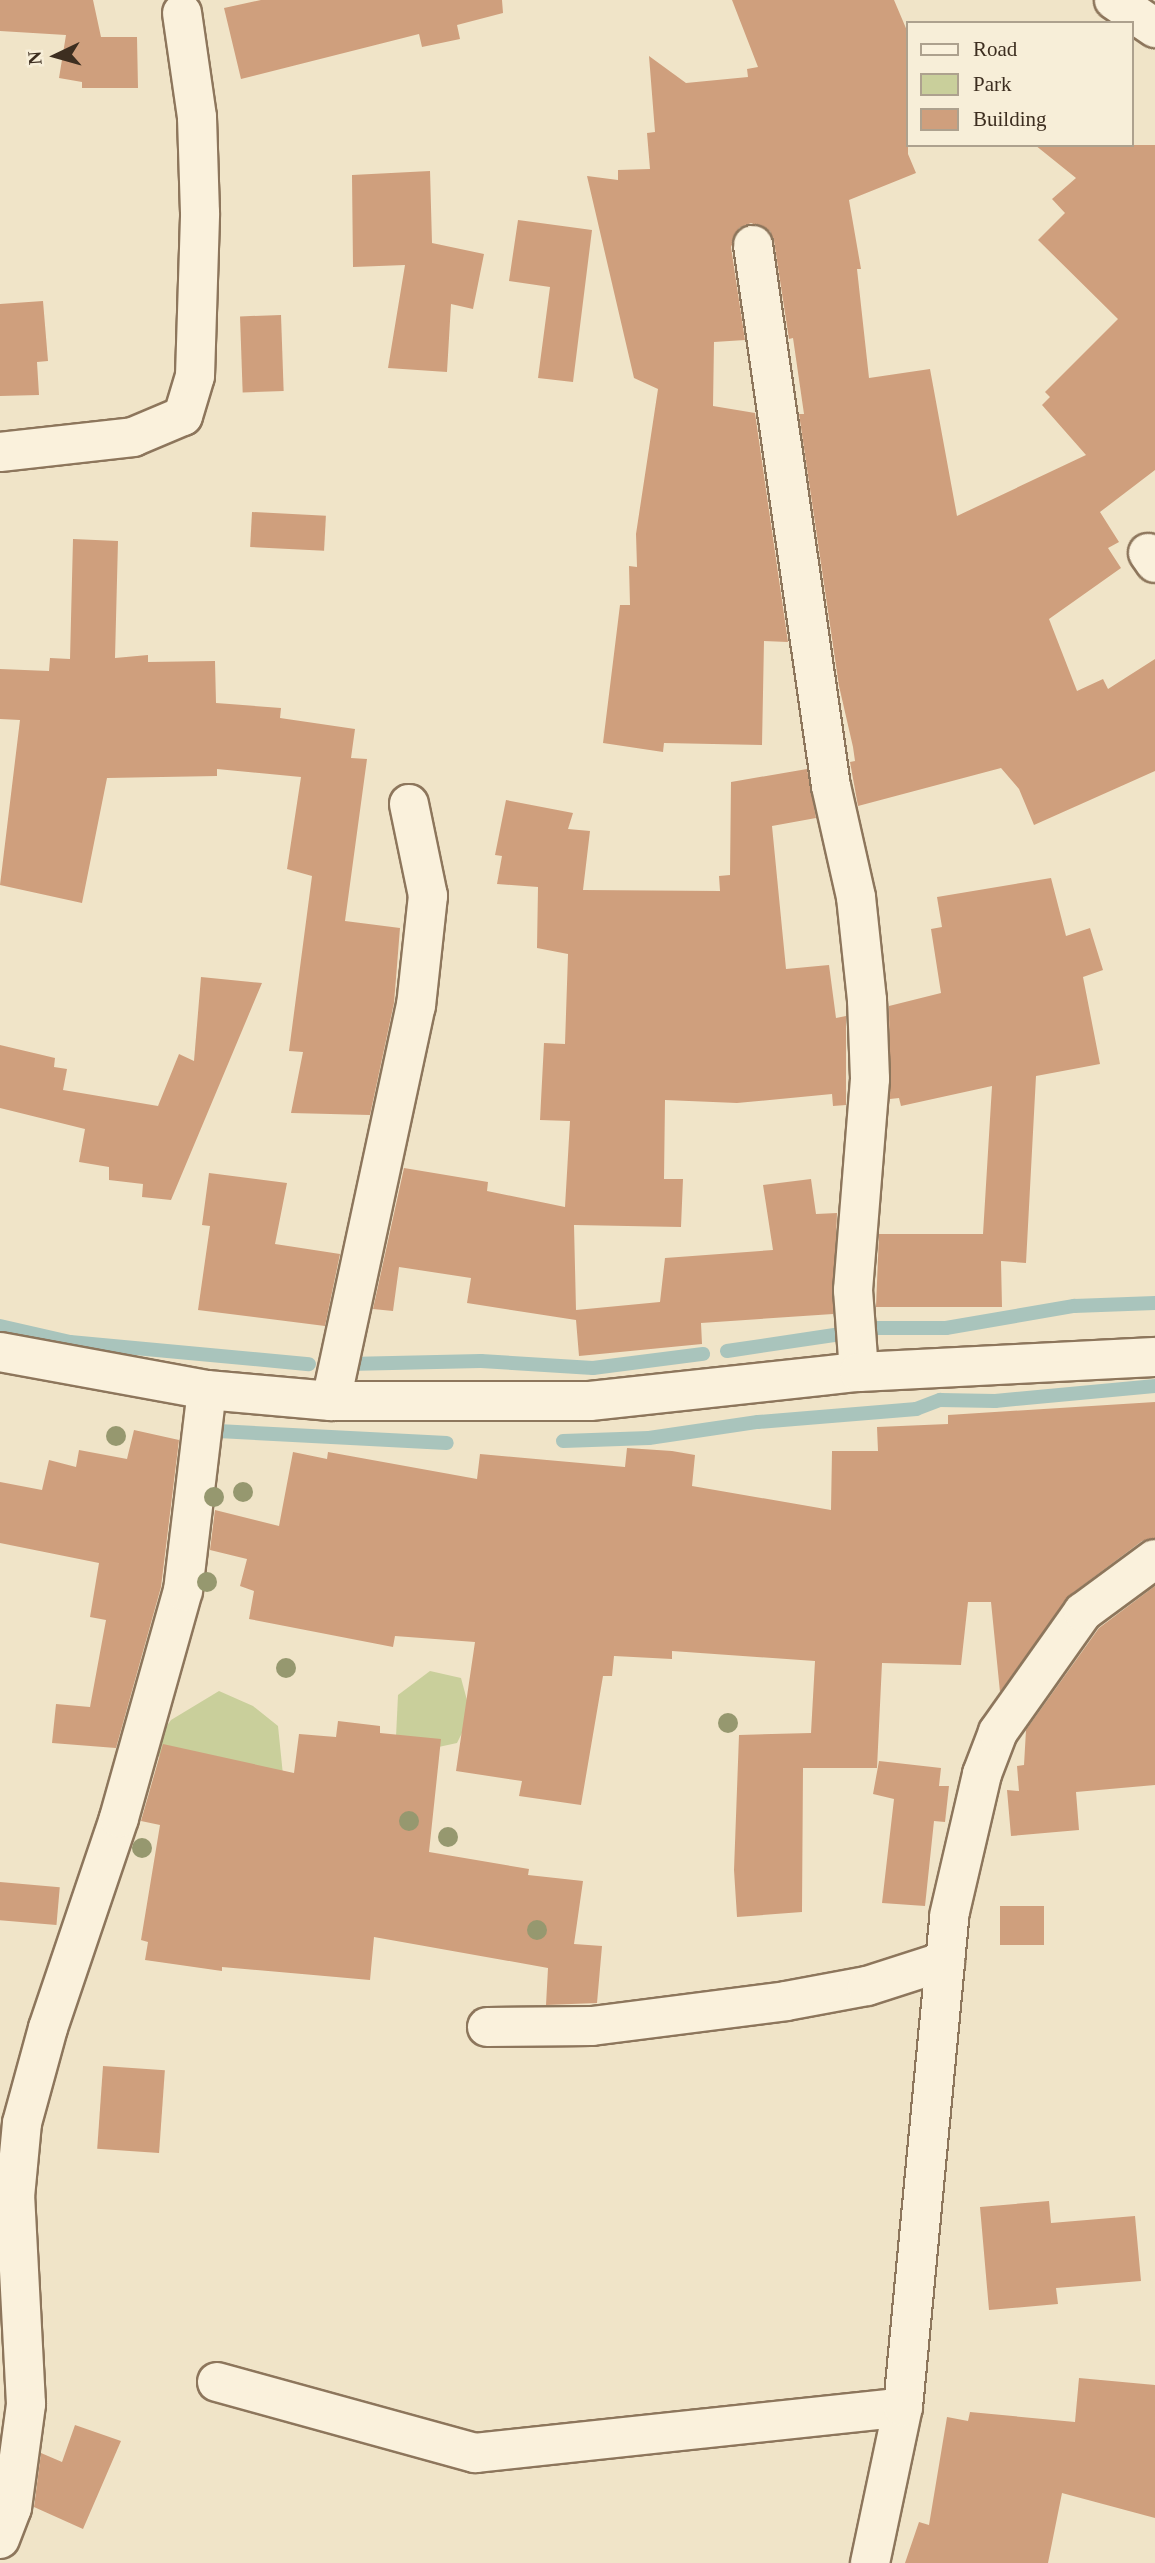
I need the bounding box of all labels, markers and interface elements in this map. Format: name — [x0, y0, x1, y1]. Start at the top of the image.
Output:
north arrow — [21, 21, 91, 91]
legend — [906, 21, 1134, 147]
text: Road — [973, 37, 1017, 61]
text: N — [24, 50, 46, 66]
text: Park — [973, 72, 1012, 96]
text: Building — [973, 107, 1047, 131]

